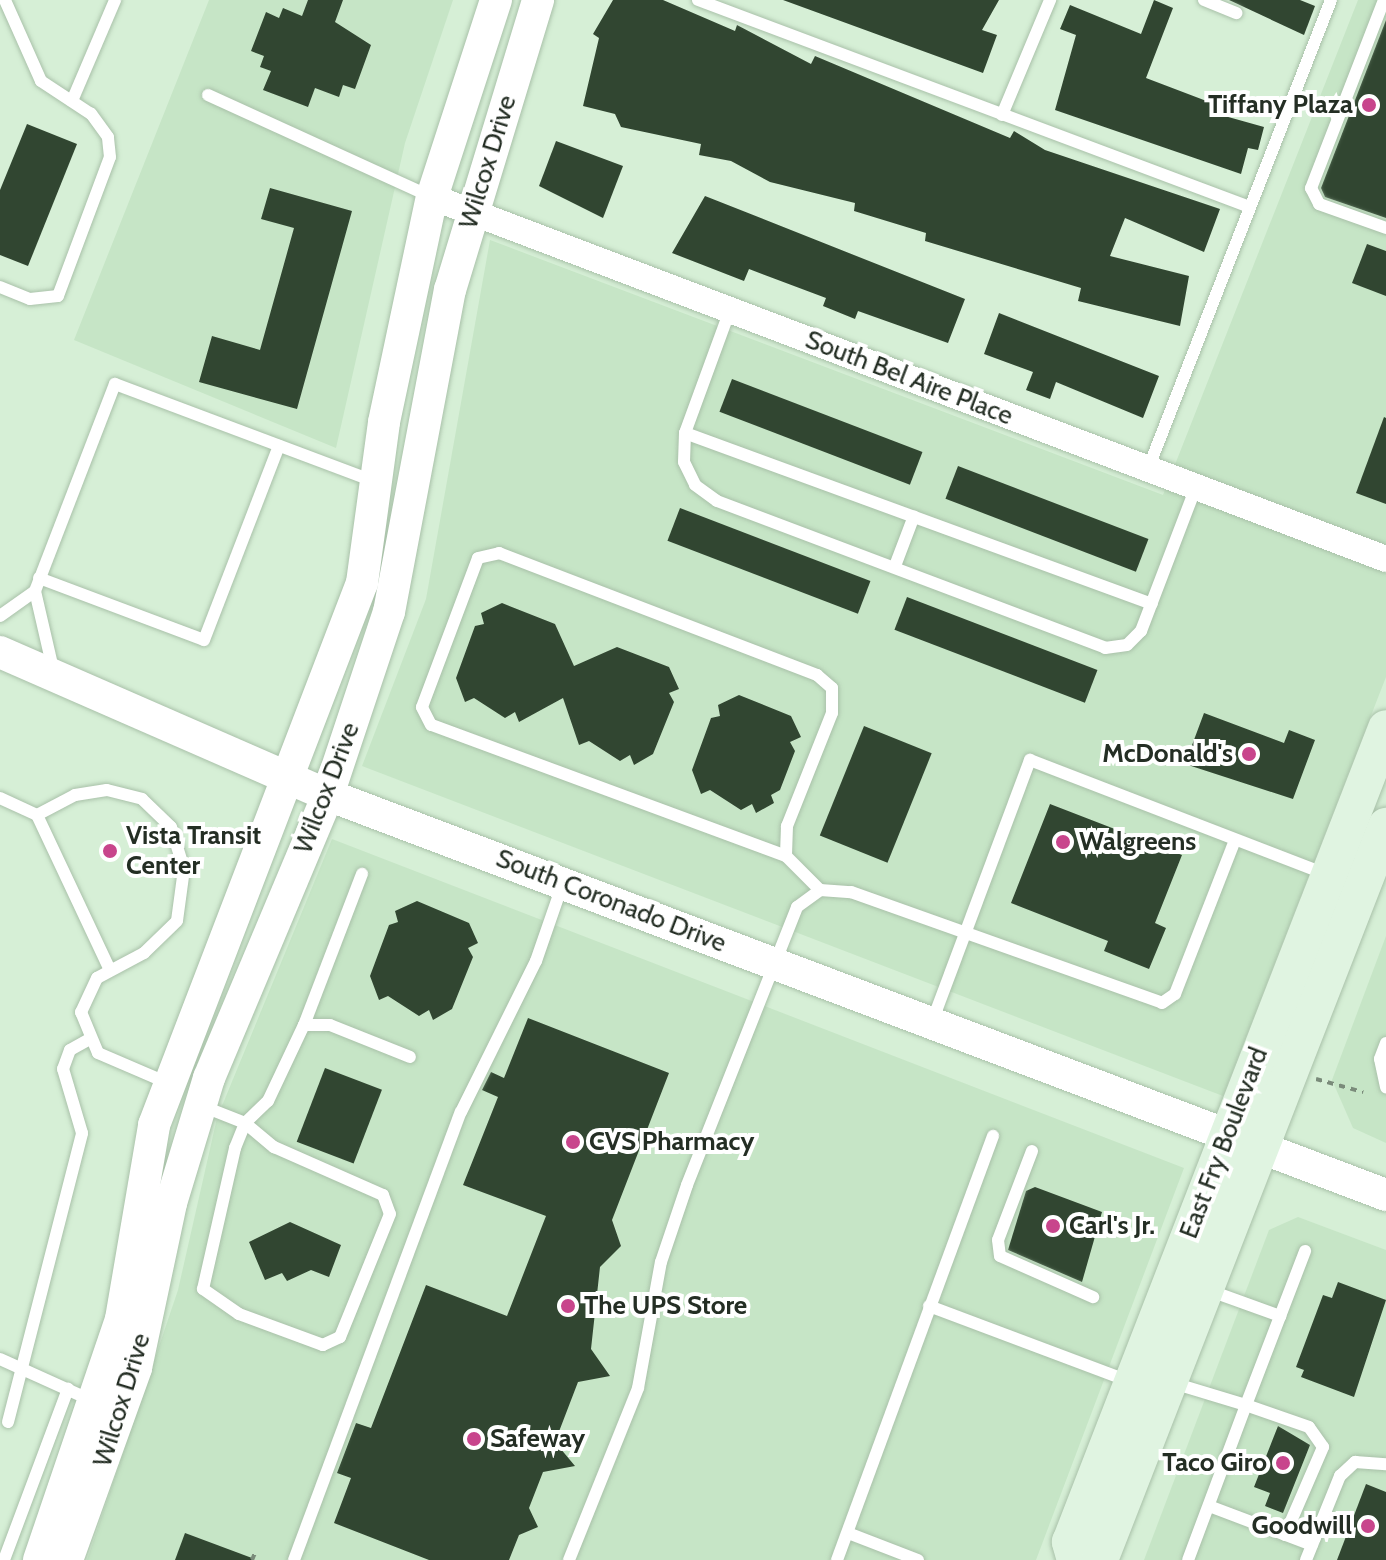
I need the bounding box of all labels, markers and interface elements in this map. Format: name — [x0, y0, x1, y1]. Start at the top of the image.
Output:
place label: Tiffany Plaza — [1208, 89, 1353, 121]
street label: Wilcox Drive — [453, 91, 523, 233]
marker: Tiffany Plaza — [1360, 96, 1378, 114]
street label: South Bel Aire Place — [801, 324, 1017, 432]
street label: Wilcox Drive — [288, 718, 366, 858]
place label: McDonald's — [1102, 738, 1233, 770]
marker: McDonald's — [1240, 745, 1258, 763]
place label: Vista Transit Center — [126, 820, 261, 882]
place label: Walgreens — [1079, 826, 1196, 858]
marker: Walgreens — [1054, 833, 1072, 851]
marker: Vista Transit Center — [101, 842, 119, 860]
street label: South Coronado Drive — [492, 843, 730, 959]
street label: East Fry Boulevard — [1173, 1043, 1275, 1243]
place label: CVS Pharmacy — [589, 1126, 754, 1158]
marker: CVS Pharmacy — [564, 1133, 582, 1151]
place label: Carl's Jr. — [1069, 1210, 1155, 1242]
marker: Carl's Jr. — [1044, 1217, 1062, 1235]
place label: The UPS Store — [584, 1290, 747, 1322]
marker: The UPS Store — [559, 1297, 577, 1315]
street label: Wilcox Drive — [87, 1329, 157, 1471]
place label: Safeway — [490, 1423, 585, 1455]
marker: Safeway — [465, 1430, 483, 1448]
place label: Taco Giro — [1162, 1447, 1267, 1479]
marker: Taco Giro — [1274, 1454, 1292, 1472]
place label: Goodwill — [1252, 1510, 1352, 1542]
marker: Goodwill — [1359, 1517, 1377, 1535]

